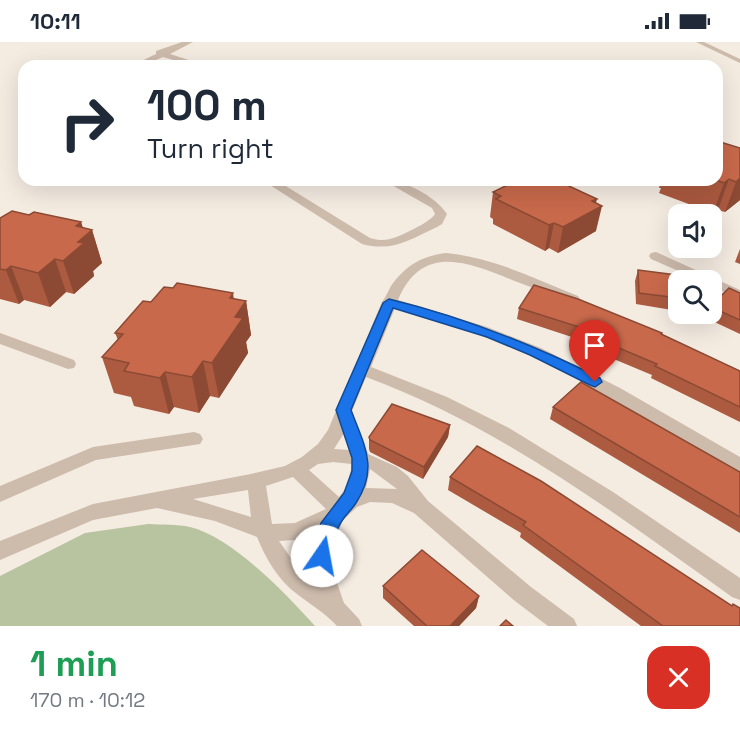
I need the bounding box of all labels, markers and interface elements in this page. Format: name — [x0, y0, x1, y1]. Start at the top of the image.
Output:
text: 10:11 — [30, 7, 81, 35]
text: 100 m — [147, 79, 267, 132]
icon: right — [48, 84, 126, 162]
text: Turn right — [147, 131, 274, 166]
map controls — [668, 204, 722, 324]
button: sound — [668, 204, 722, 258]
button: search — [668, 270, 722, 324]
pin — [569, 320, 620, 382]
icon: arrive — [578, 329, 611, 362]
position arrow — [290, 524, 354, 588]
text: 1 min — [30, 641, 118, 687]
button: close — [647, 646, 710, 709]
text: 170 m · 10:12 — [30, 687, 145, 713]

